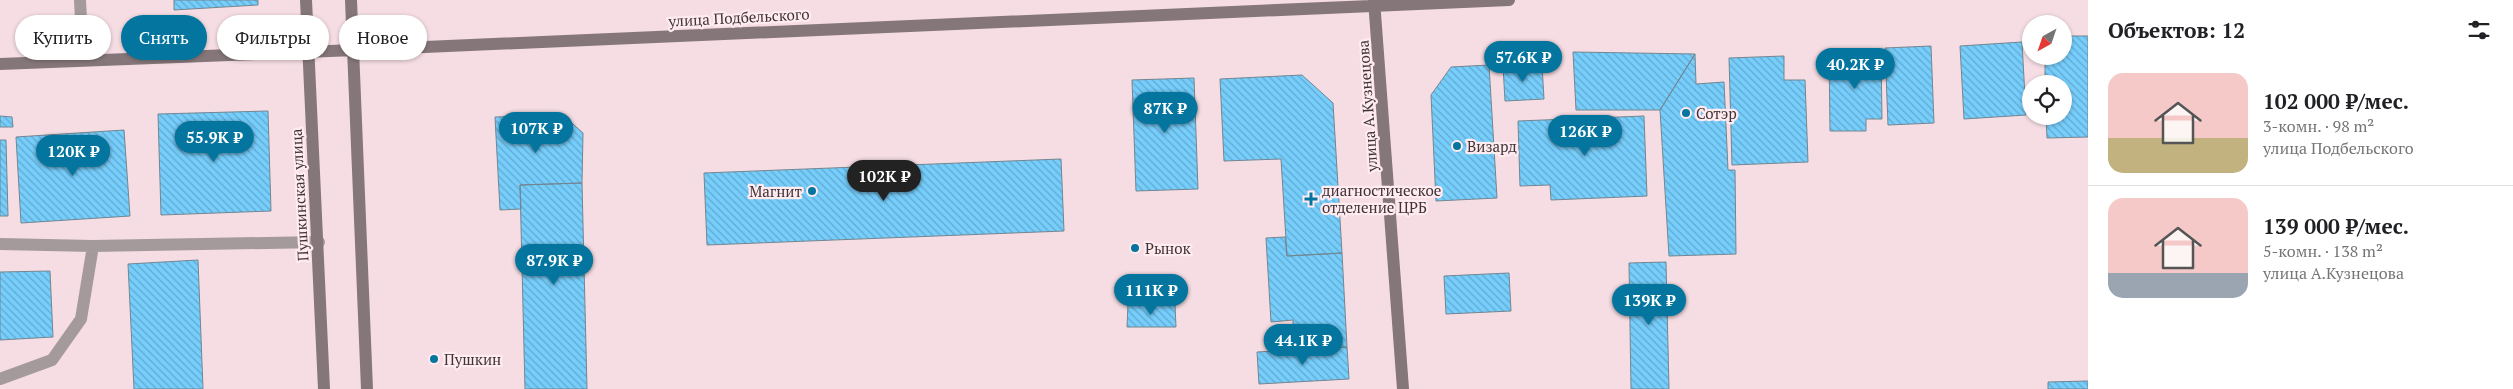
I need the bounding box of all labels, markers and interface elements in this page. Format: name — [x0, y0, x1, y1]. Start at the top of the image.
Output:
street label: улица Подбельского — [667, 3, 810, 31]
chip: Купить — [15, 15, 111, 60]
chip: Снять — [121, 15, 207, 60]
chip: Фильтры — [217, 15, 329, 60]
chip: Новое — [339, 15, 427, 60]
north arrow — [2022, 15, 2072, 65]
map controls — [2022, 15, 2072, 125]
text: Объектов: 12 — [2108, 16, 2245, 44]
icon: filters — [2465, 16, 2493, 44]
street label: улица А.Кузнецова — [1352, 39, 1382, 174]
pin: 57.6K ₽ — [1477, 41, 1569, 83]
text: 57.6K ₽ — [1495, 46, 1551, 68]
pin: 40.2K ₽ — [1809, 48, 1901, 90]
text: 40.2K ₽ — [1827, 53, 1883, 75]
button: locate — [2022, 75, 2072, 125]
text: 102 000 ₽/мес. — [2263, 87, 2409, 115]
pin: 87K ₽ — [1130, 92, 1200, 134]
icon: home — [2148, 93, 2208, 153]
text: 87K ₽ — [1144, 97, 1186, 119]
place label: Сотэр — [1696, 103, 1737, 123]
marker: Сотэр — [1680, 107, 1692, 119]
pin: 107K ₽ — [495, 112, 577, 154]
pin: 126K ₽ — [1544, 114, 1626, 157]
text: 3-комн. · 98 m² — [2263, 115, 2374, 137]
text: 107K ₽ — [510, 117, 562, 139]
pin: 55.9K ₽ — [168, 120, 260, 163]
text: 126K ₽ — [1559, 120, 1611, 142]
text: 55.9K ₽ — [186, 126, 242, 148]
street label: Пушкинская улица — [286, 128, 312, 262]
pin: 120K ₽ — [32, 134, 114, 177]
place label: Визард — [1467, 136, 1517, 156]
text: улица Подбельского — [2263, 137, 2414, 159]
text: 120K ₽ — [47, 140, 99, 162]
marker: Визард — [1451, 140, 1463, 152]
pin: 102K ₽ — [843, 160, 925, 202]
text: 102K ₽ — [858, 165, 910, 187]
place label: диагностическое отделение ЦРБ — [1322, 180, 1441, 217]
place label: Магнит — [749, 181, 803, 201]
marker: Магнит — [806, 185, 818, 197]
marker: диагностическое отделение ЦРБ — [1304, 192, 1318, 206]
text: 139 000 ₽/мес. — [2263, 212, 2409, 240]
icon: home — [2148, 218, 2208, 278]
place label: Рынок — [1145, 238, 1192, 258]
text: 5-комн. · 138 m² — [2263, 240, 2383, 262]
marker: Рынок — [1129, 242, 1141, 254]
pin: 87.9K ₽ — [508, 244, 600, 286]
text: 87.9K ₽ — [526, 249, 582, 271]
text: улица А.Кузнецова — [2263, 262, 2404, 284]
pin: 111K ₽ — [1110, 274, 1192, 316]
text: 111K ₽ — [1125, 279, 1177, 301]
pin: 139K ₽ — [1608, 284, 1690, 326]
text: 139K ₽ — [1623, 289, 1675, 311]
pin: 44.1K ₽ — [1257, 324, 1349, 366]
text: 44.1K ₽ — [1275, 329, 1331, 351]
place label: Пушкин — [444, 349, 501, 369]
marker: Пушкин — [428, 353, 440, 365]

